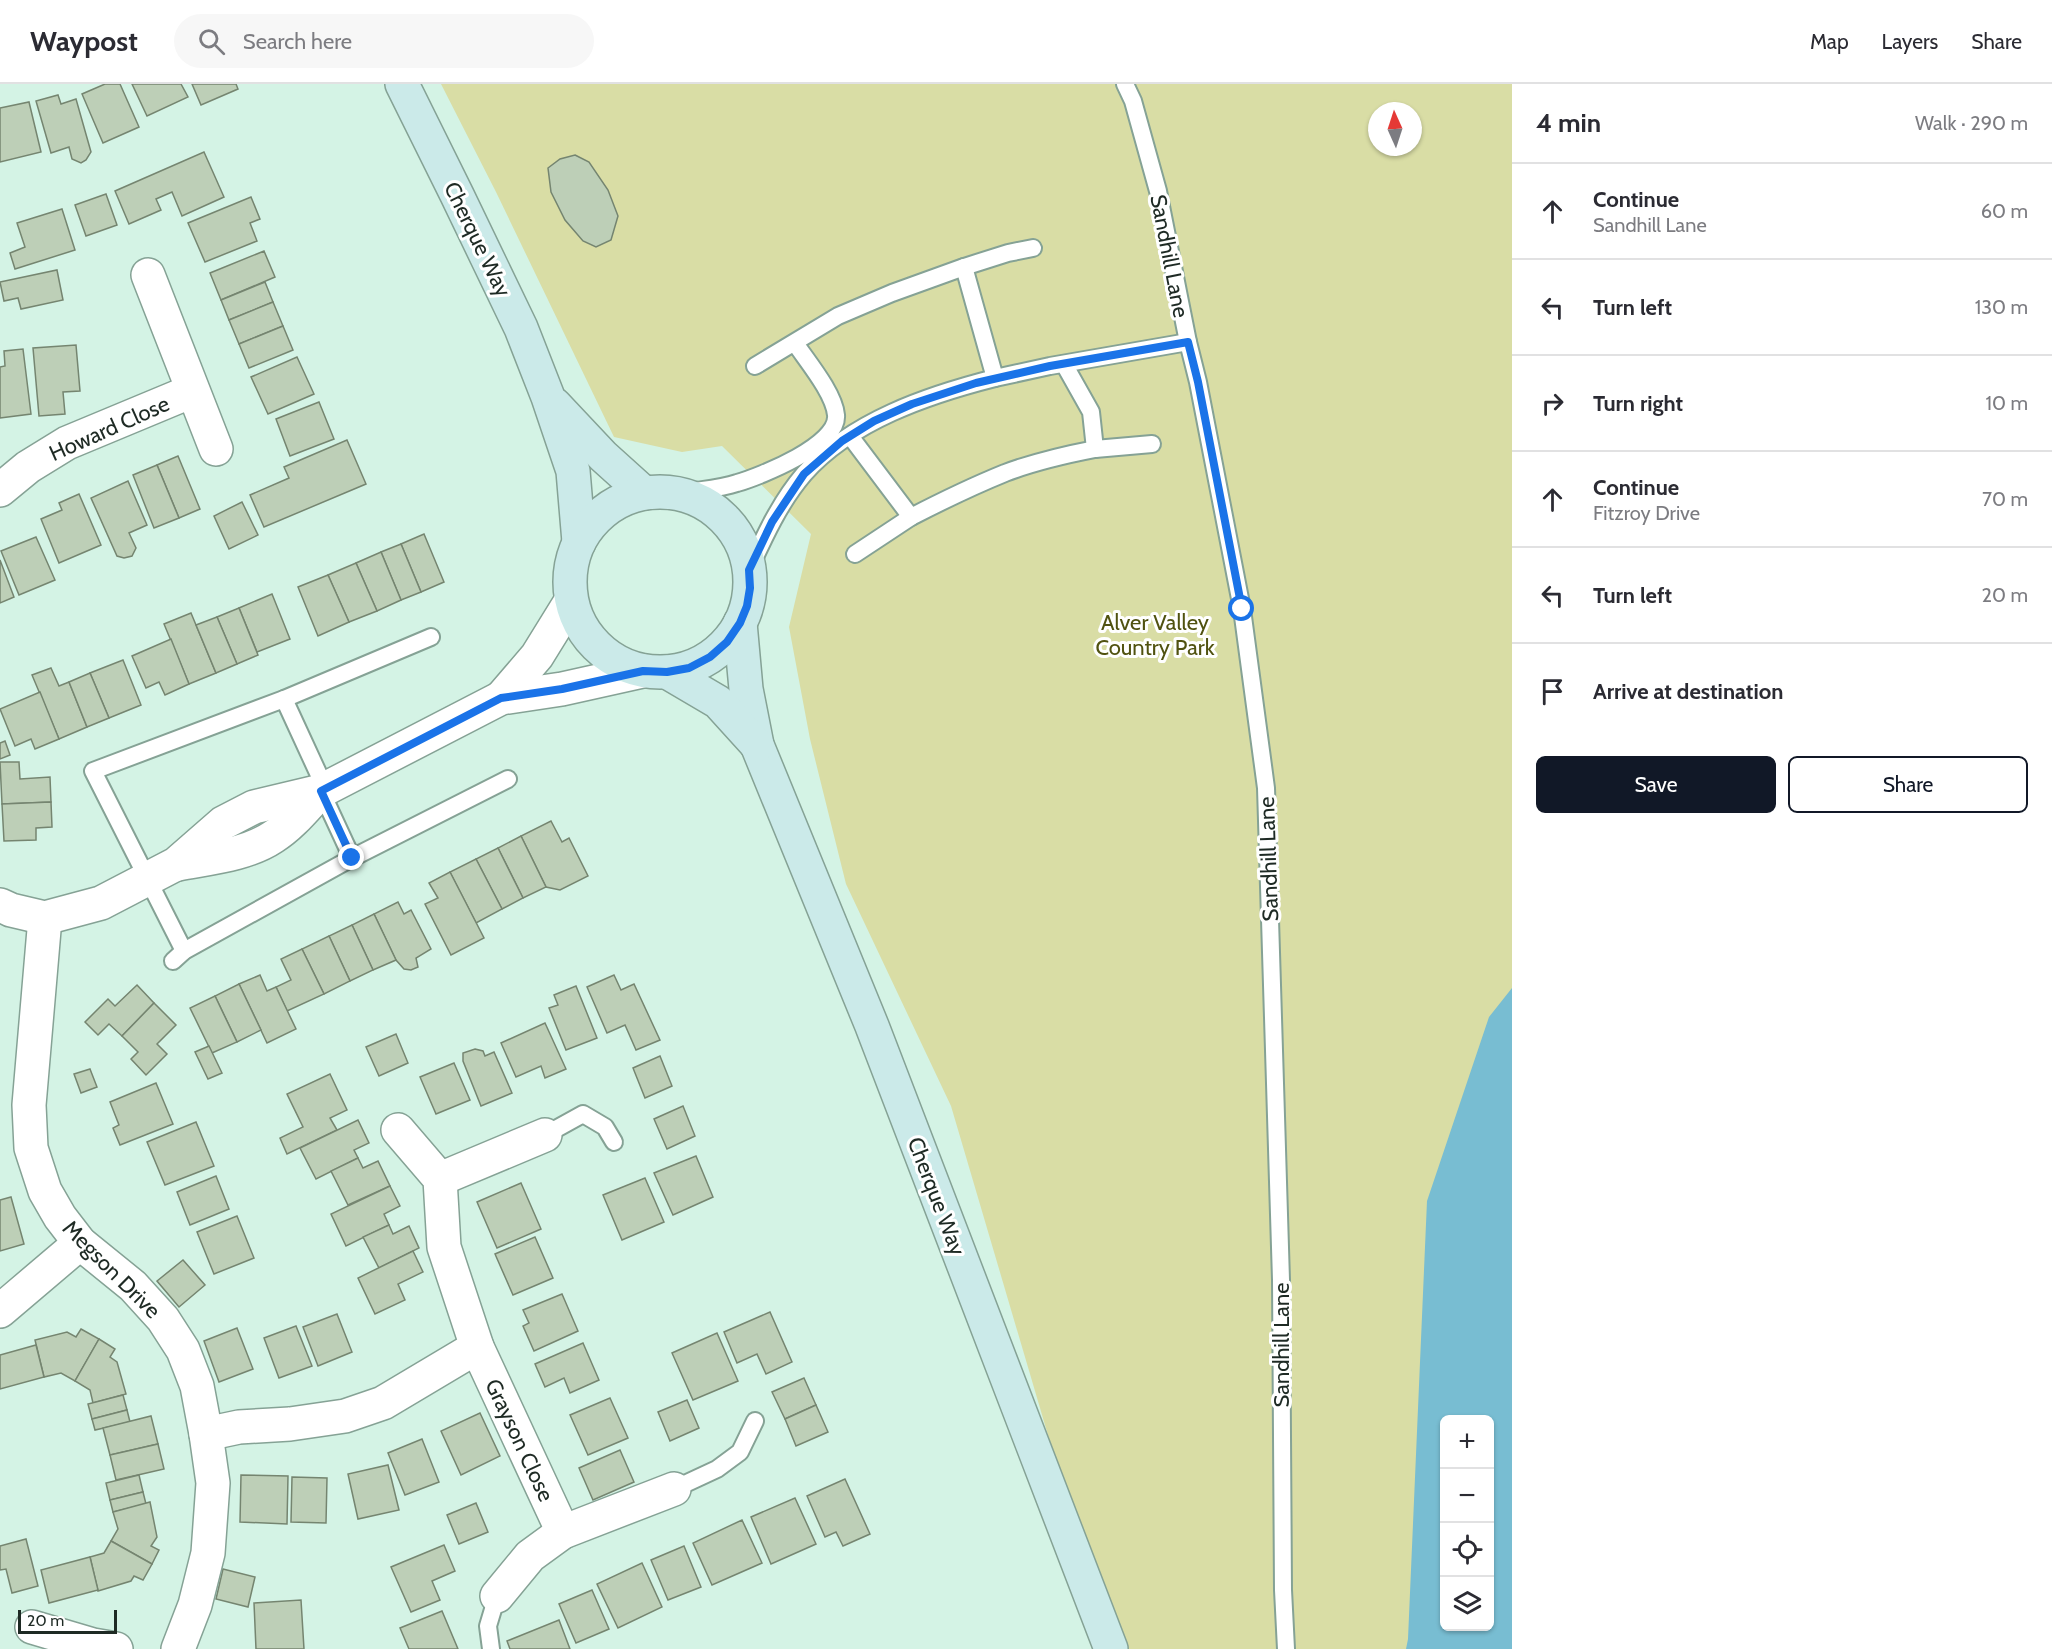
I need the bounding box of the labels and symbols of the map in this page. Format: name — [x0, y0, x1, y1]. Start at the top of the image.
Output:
north arrow — [1368, 102, 1422, 156]
street label: Cherque Way — [438, 177, 517, 301]
street label: Sandhill Lane — [1144, 192, 1195, 320]
street label: Howard Close — [45, 390, 173, 467]
route start — [1228, 595, 1254, 621]
park label: Alver Valley Country Park — [1095, 609, 1215, 661]
street label: Sandhill Lane — [1253, 796, 1284, 922]
route end — [338, 844, 364, 870]
street label: Cherque Way — [902, 1133, 971, 1259]
street label: Megson Drive — [57, 1215, 166, 1324]
street label: Sandhill Lane — [1268, 1283, 1295, 1407]
street label: Grayson Close — [479, 1375, 560, 1506]
scale bar — [18, 1607, 117, 1634]

